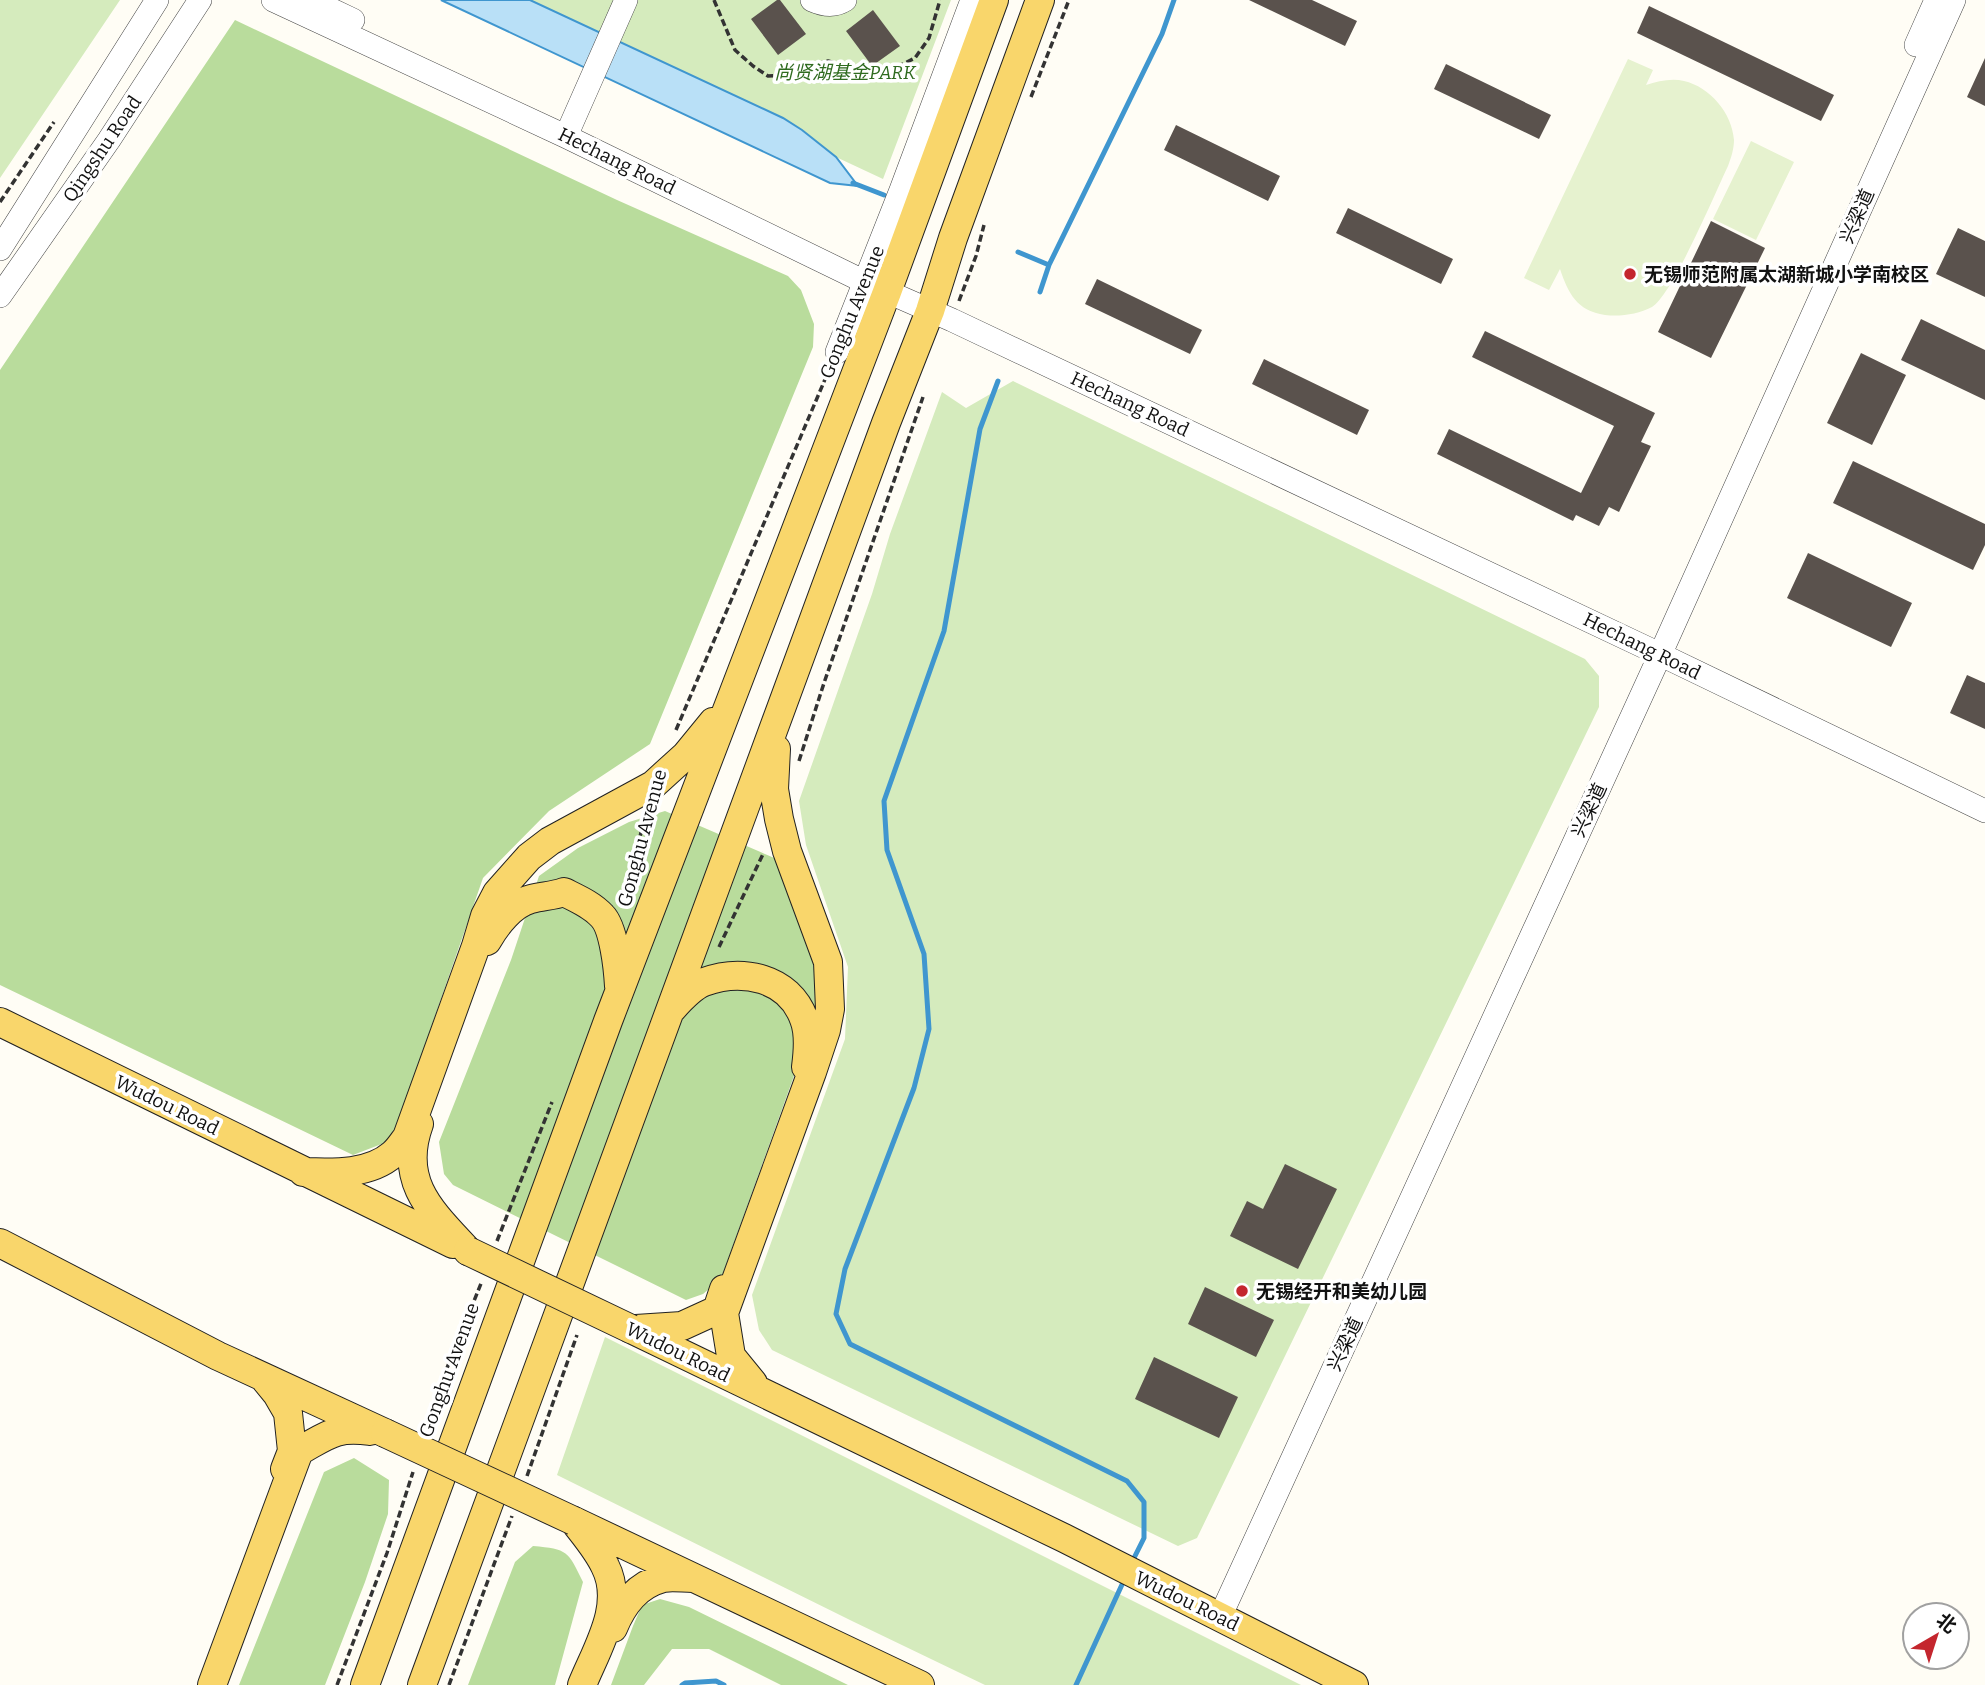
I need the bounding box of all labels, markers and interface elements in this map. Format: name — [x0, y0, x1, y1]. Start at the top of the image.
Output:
park label: 尚贤湖基金PARK — [774, 61, 917, 84]
street label: Qingshu Road — [58, 91, 146, 207]
street label: Hechang Road — [554, 123, 680, 199]
street label: 兴梁道 — [1835, 185, 1879, 247]
street label: Gonghu Avenue — [815, 242, 889, 382]
place label: 无锡师范附属太湖新城小学南校区 — [1644, 263, 1929, 286]
marker: 无锡师范附属太湖新城小学南校区 — [1622, 266, 1638, 282]
street label: Hechang Road — [1067, 367, 1193, 441]
street label: Hechang Road — [1579, 608, 1705, 684]
street label: Gonghu Avenue — [613, 767, 671, 909]
street label: 兴梁道 — [1567, 779, 1611, 841]
street label: Wudou Road — [111, 1070, 223, 1140]
place label: 无锡经开和美幼儿园 — [1256, 1280, 1427, 1303]
marker: 无锡经开和美幼儿园 — [1234, 1283, 1250, 1299]
street label: Gonghu Avenue — [414, 1300, 484, 1440]
street label: 兴梁道 — [1323, 1313, 1367, 1375]
street label: Wudou Road — [622, 1317, 734, 1387]
street label: Wudou Road — [1131, 1566, 1243, 1636]
north arrow — [1901, 1601, 1971, 1671]
text: 北 — [1932, 1608, 1961, 1638]

